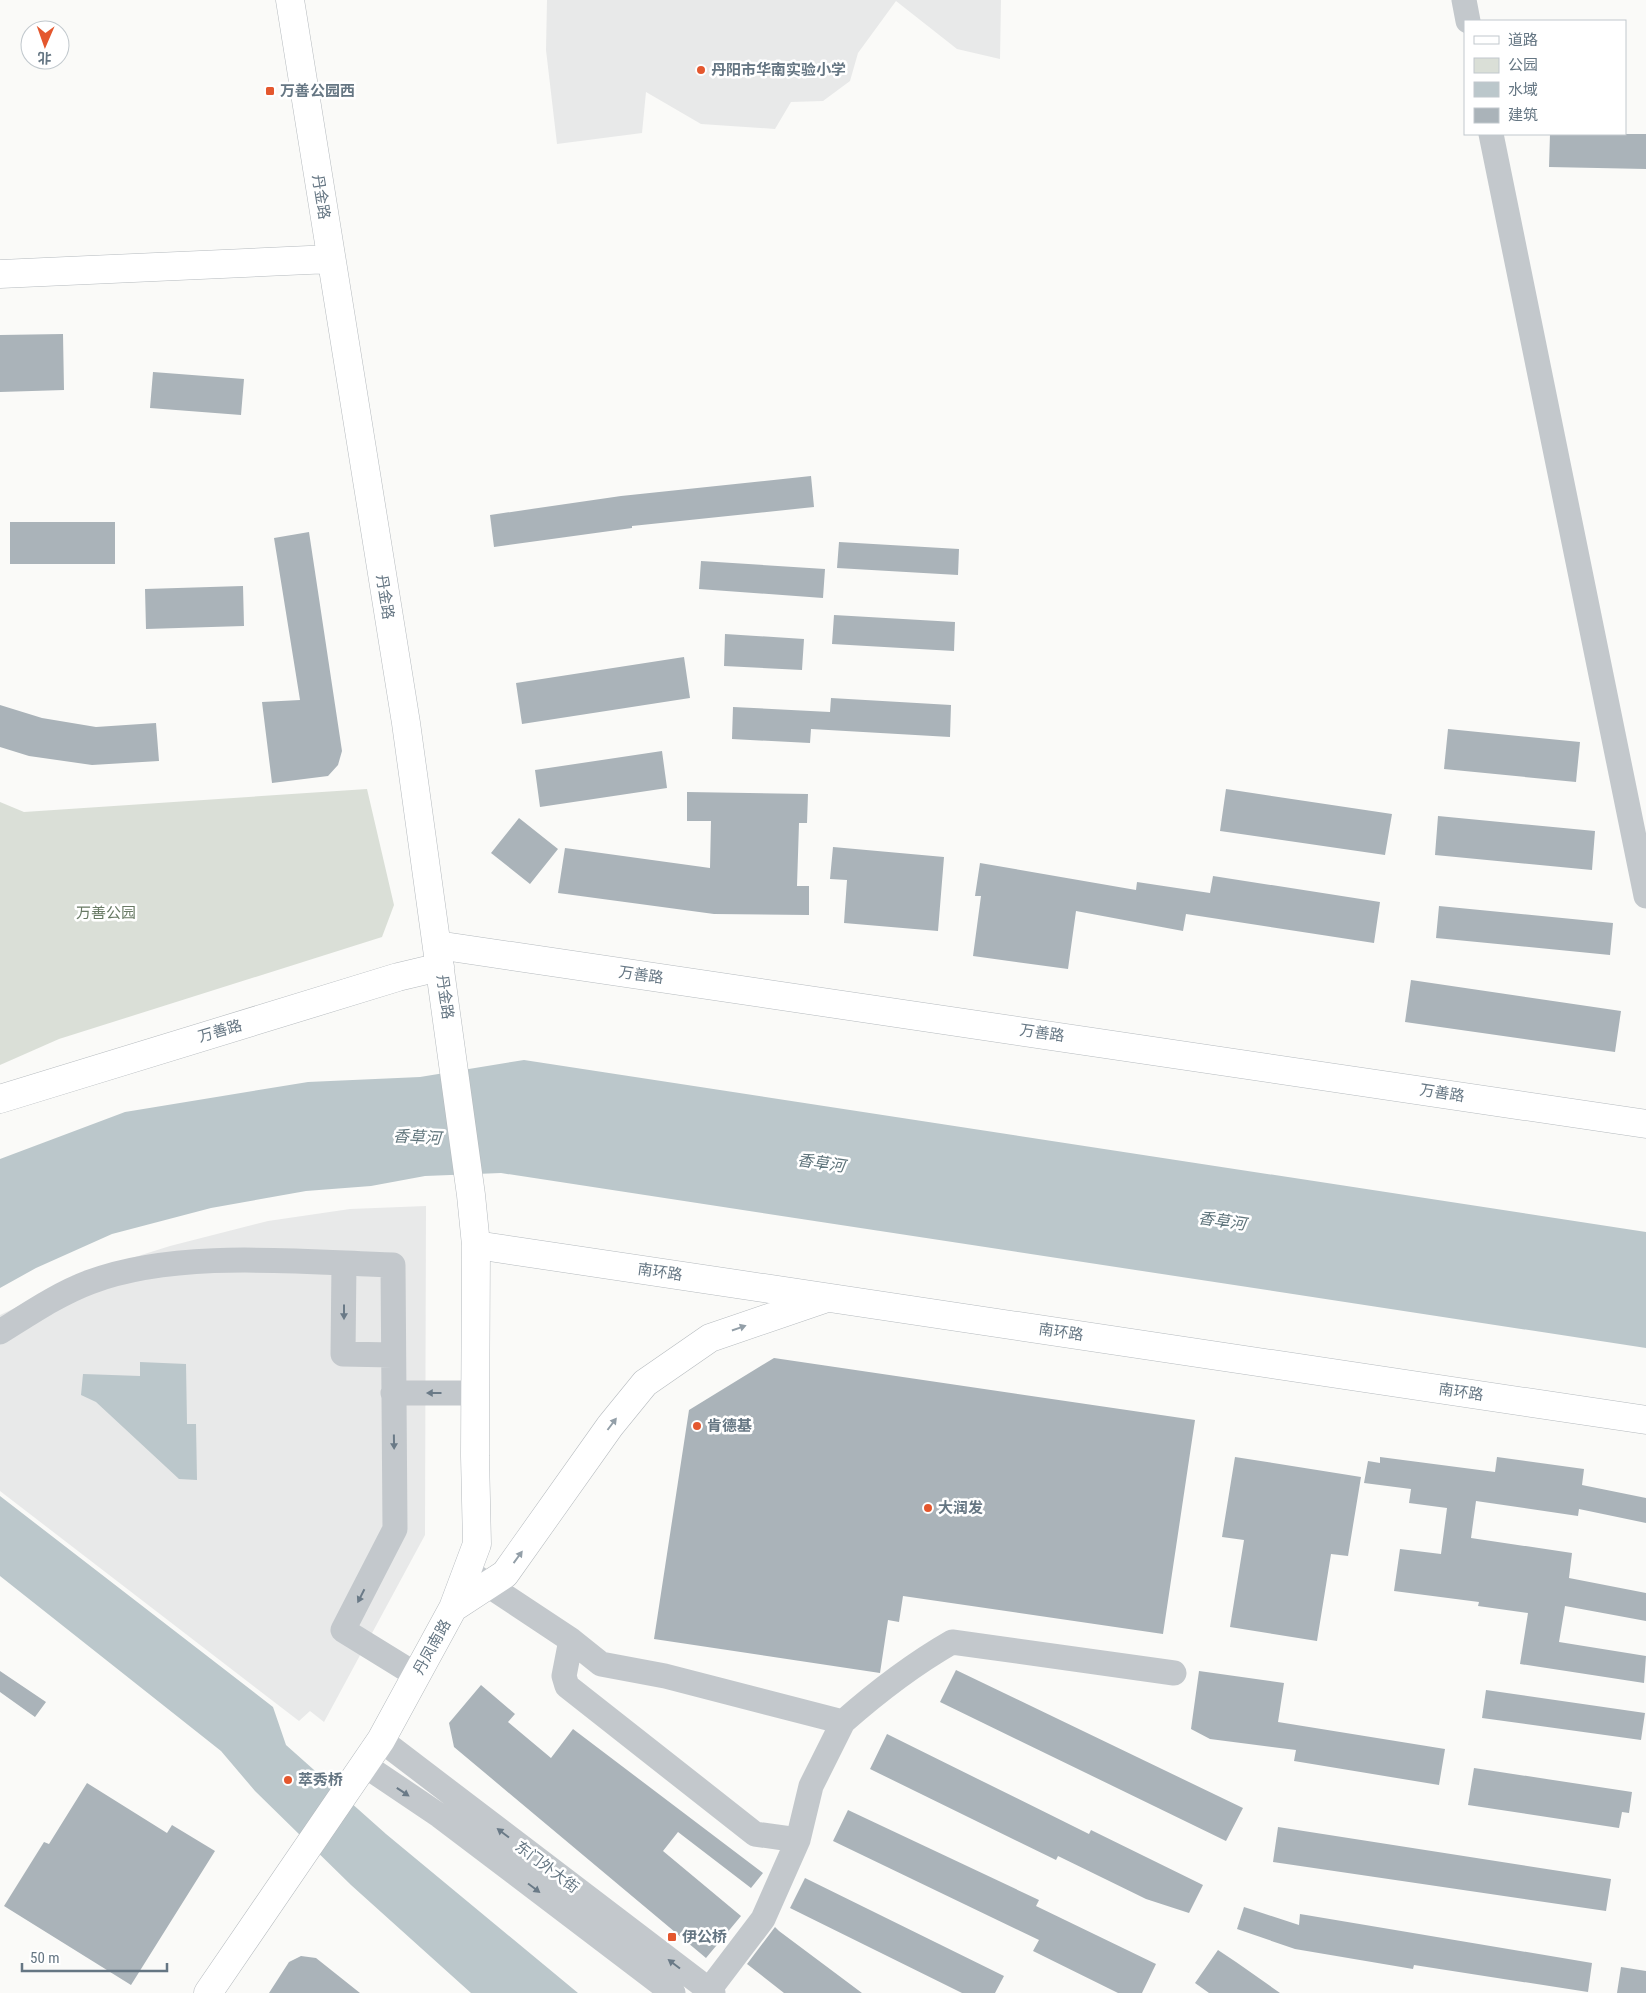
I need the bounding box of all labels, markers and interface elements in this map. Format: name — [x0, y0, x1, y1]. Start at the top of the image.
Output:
north arrow — [20, 20, 70, 70]
legend — [1464, 20, 1626, 135]
text: 道路 — [1508, 31, 1538, 49]
text: 北 — [37, 50, 52, 66]
text: 公园 — [1508, 56, 1538, 74]
place label: 丹阳市华南实验小学 — [711, 61, 846, 79]
marker: 丹阳市华南实验小学 — [695, 64, 707, 76]
text: 水域 — [1508, 81, 1538, 99]
place label: 万善公园西 — [280, 82, 355, 100]
marker: 万善公园西 — [264, 85, 276, 97]
text: 建筑 — [1508, 106, 1538, 124]
street label: 丹金路 — [309, 173, 333, 221]
street label: 丹金路 — [373, 573, 397, 621]
park label: 万善公园 — [76, 904, 136, 922]
street label: 万善路 — [617, 963, 665, 987]
street label: 丹金路 — [433, 973, 457, 1021]
street label: 万善路 — [196, 1016, 244, 1046]
street label: 万善路 — [1018, 1021, 1066, 1045]
street label: 万善路 — [1418, 1081, 1466, 1105]
water label: 香草河 — [393, 1126, 444, 1148]
water label: 香草河 — [796, 1150, 849, 1176]
water label: 香草河 — [1197, 1208, 1250, 1234]
street label: 南环路 — [636, 1260, 684, 1284]
one-way arrow — [340, 1304, 348, 1320]
street label: 南环路 — [1037, 1320, 1085, 1344]
one-way arrow — [732, 1324, 747, 1332]
street label: 南环路 — [1437, 1380, 1485, 1404]
one-way arrow — [426, 1389, 442, 1397]
one-way arrow — [607, 1417, 617, 1431]
place label: 肯德基 — [707, 1417, 752, 1435]
marker: 肯德基 — [691, 1420, 703, 1432]
one-way arrow — [390, 1434, 398, 1450]
place label: 大润发 — [938, 1499, 983, 1517]
marker: 大润发 — [922, 1502, 934, 1514]
one-way arrow — [513, 1550, 523, 1564]
one-way arrow — [357, 1589, 365, 1603]
street label: 丹凤南路 — [410, 1616, 454, 1678]
place label: 萃秀桥 — [298, 1771, 343, 1789]
marker: 萃秀桥 — [282, 1774, 294, 1786]
one-way arrow — [396, 1787, 410, 1797]
one-way arrow — [497, 1828, 510, 1839]
street label: 东门外大街 — [512, 1837, 582, 1897]
one-way arrow — [527, 1883, 541, 1893]
place label: 伊公桥 — [682, 1928, 727, 1946]
marker: 伊公桥 — [666, 1931, 678, 1943]
scale bar — [22, 1940, 168, 1972]
text: 50 m — [30, 1949, 60, 1967]
one-way arrow — [668, 1958, 681, 1969]

